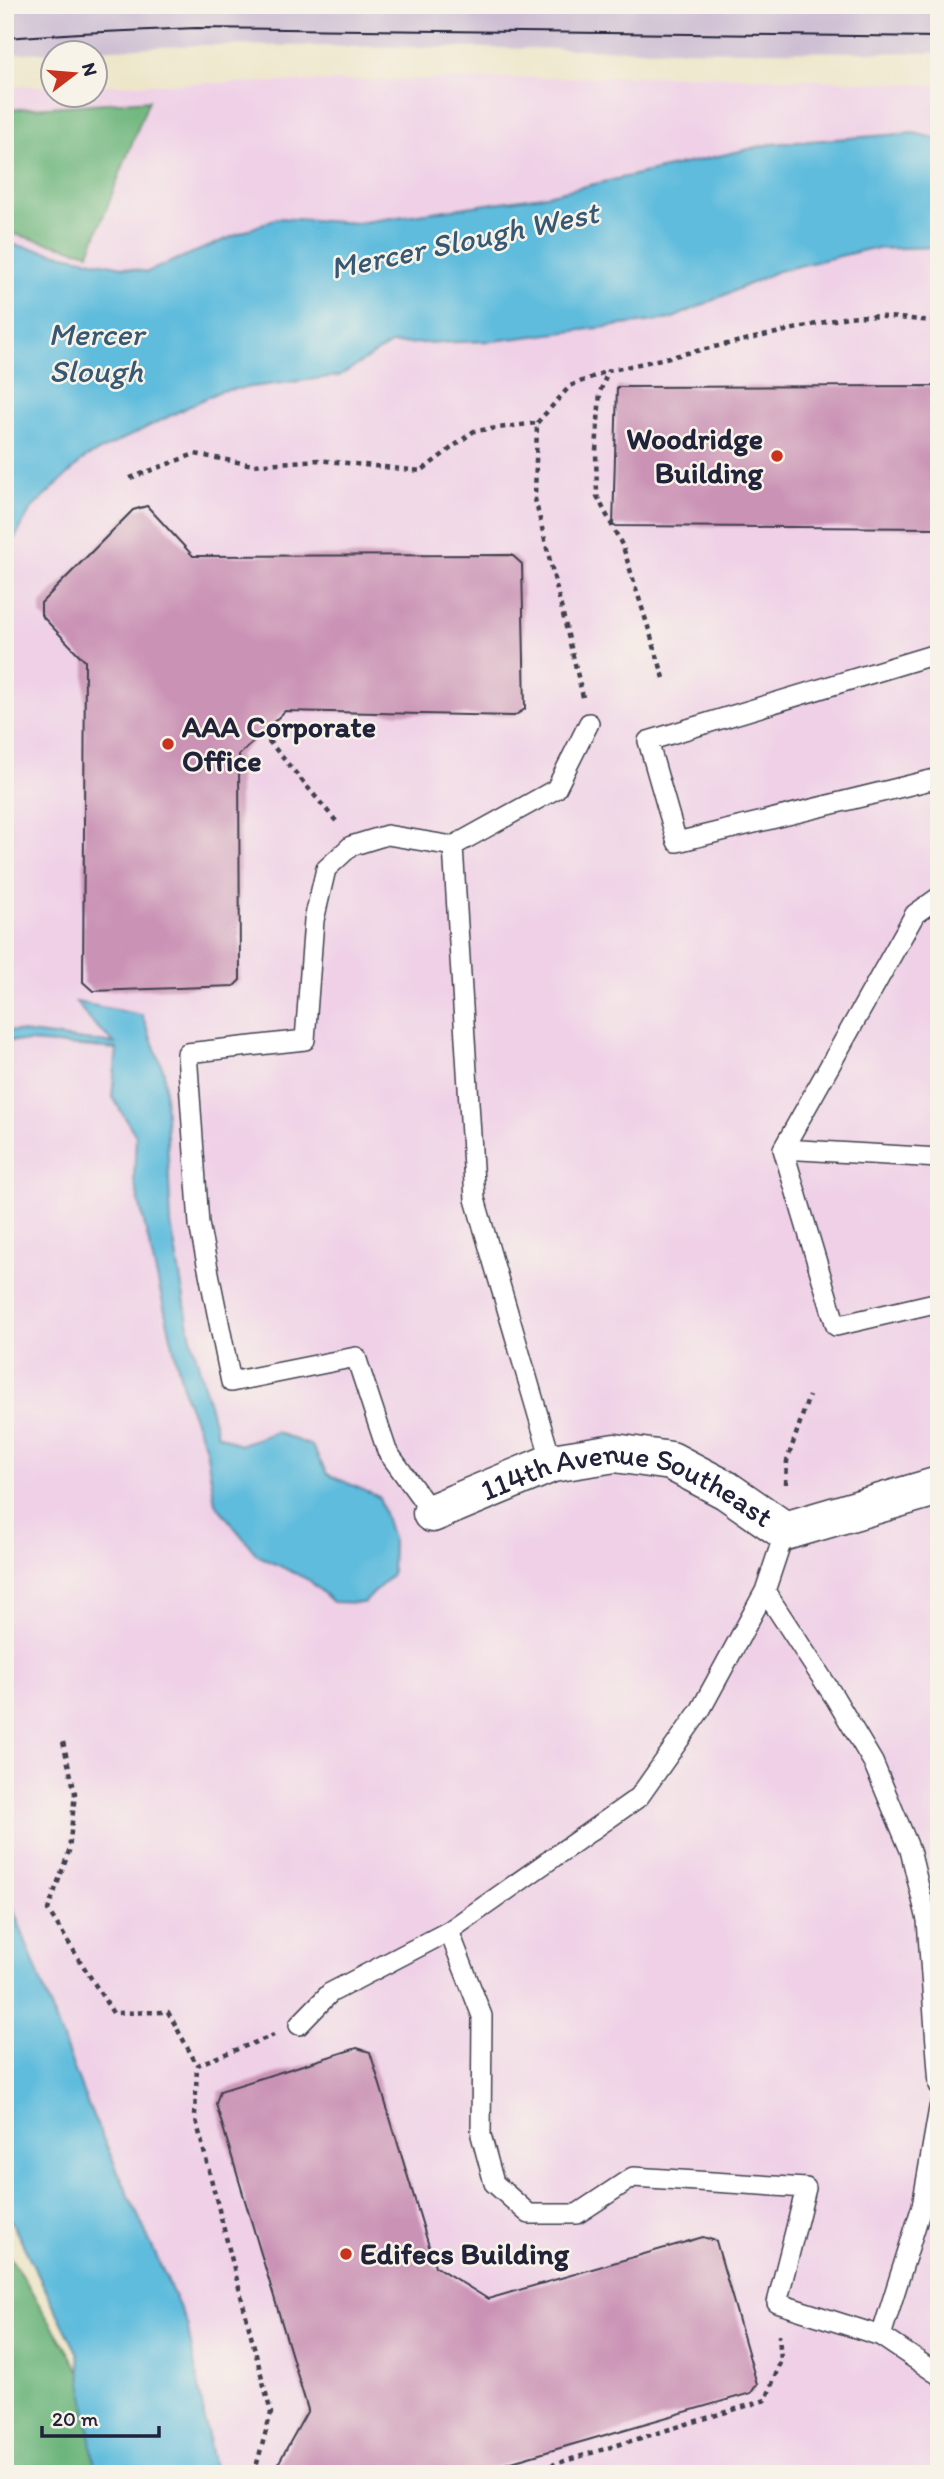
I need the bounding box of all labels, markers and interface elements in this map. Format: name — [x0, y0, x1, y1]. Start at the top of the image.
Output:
north arrow — [38, 38, 108, 108]
text: N — [77, 60, 103, 79]
water label: Mercer Slough West — [327, 192, 604, 287]
water label: Mercer Slough — [48, 315, 147, 390]
place label: Woodridge Building — [626, 420, 764, 491]
marker: Woodridge Building — [769, 448, 785, 464]
place label: AAA Corporate Office — [181, 708, 376, 779]
marker: AAA Corporate Office — [160, 736, 176, 752]
street label: 114th Avenue Southeast — [475, 1434, 780, 1535]
place label: Edifecs Building — [360, 2235, 570, 2272]
marker: Edifecs Building — [338, 2246, 354, 2262]
scale bar — [42, 2395, 159, 2439]
text: 20 m — [52, 2406, 99, 2431]

